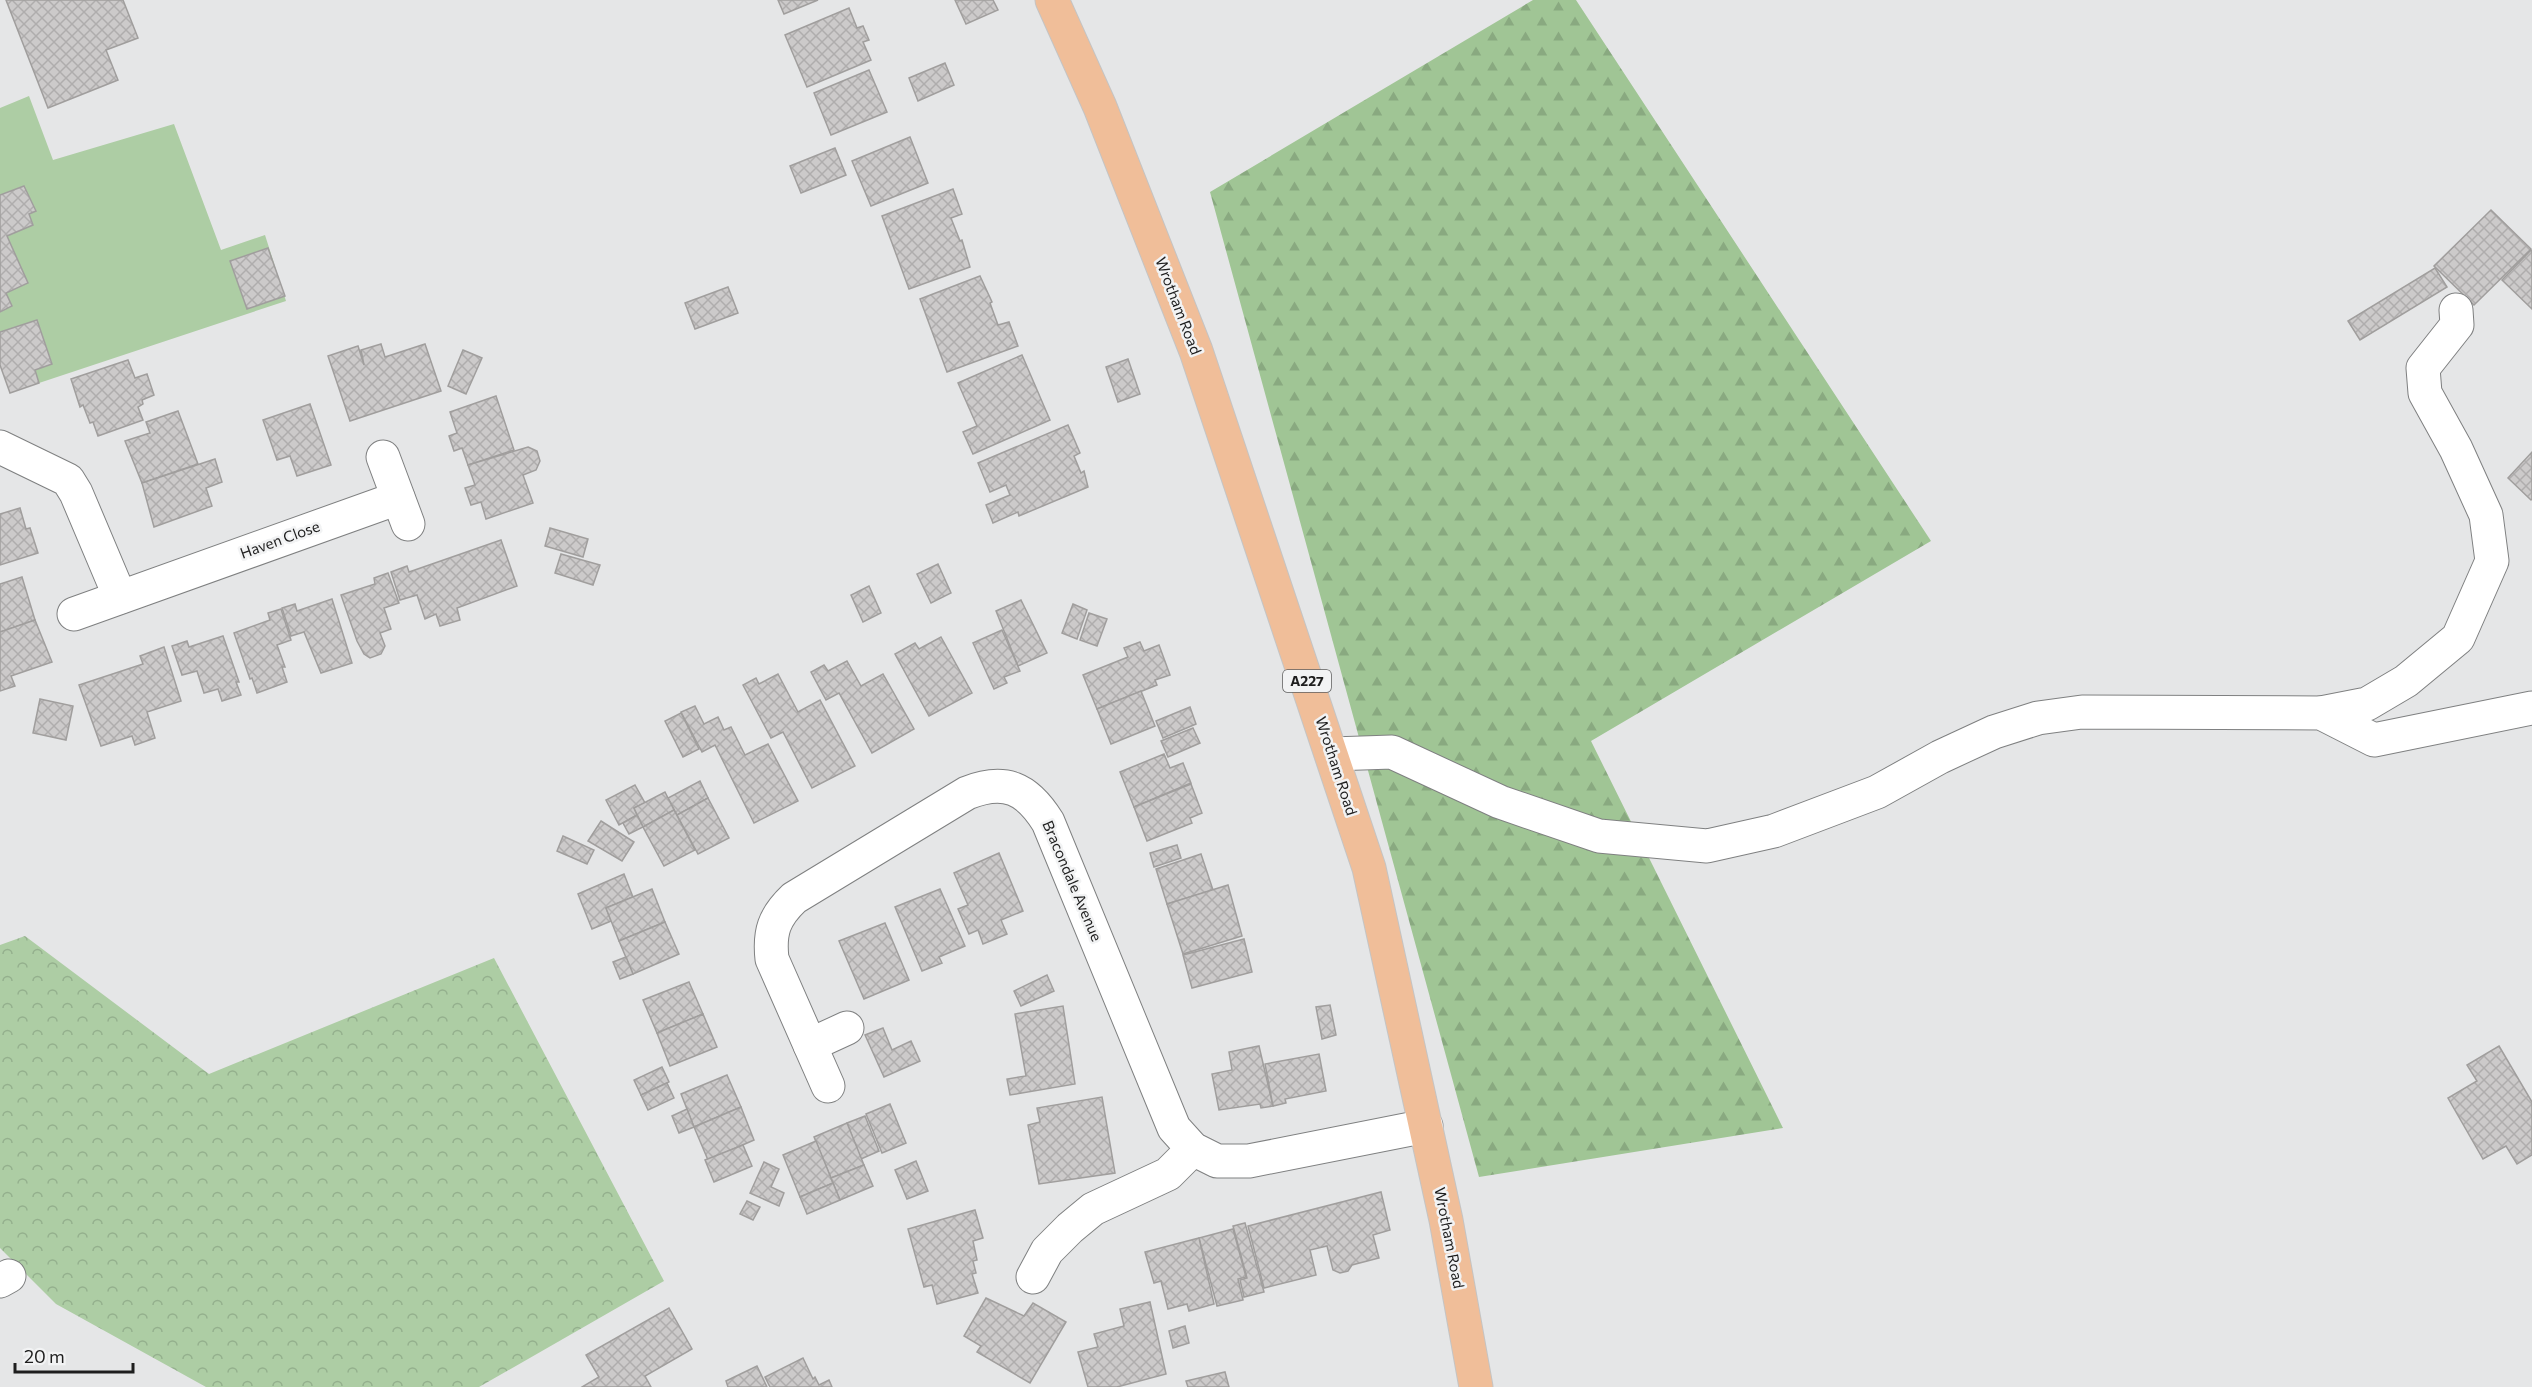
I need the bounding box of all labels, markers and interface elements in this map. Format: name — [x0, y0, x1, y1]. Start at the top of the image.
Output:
street label: Wrotham Road — [1152, 254, 1206, 357]
street label: Haven Close — [237, 516, 322, 562]
road number: A227 — [1283, 670, 1331, 692]
street label: Wrotham Road — [1313, 714, 1361, 817]
street label: Bracondale Avenue — [1039, 818, 1107, 944]
street label: Wrotham Road — [1431, 1186, 1469, 1290]
scale bar — [15, 1336, 134, 1374]
text: 20 m — [24, 1345, 65, 1367]

